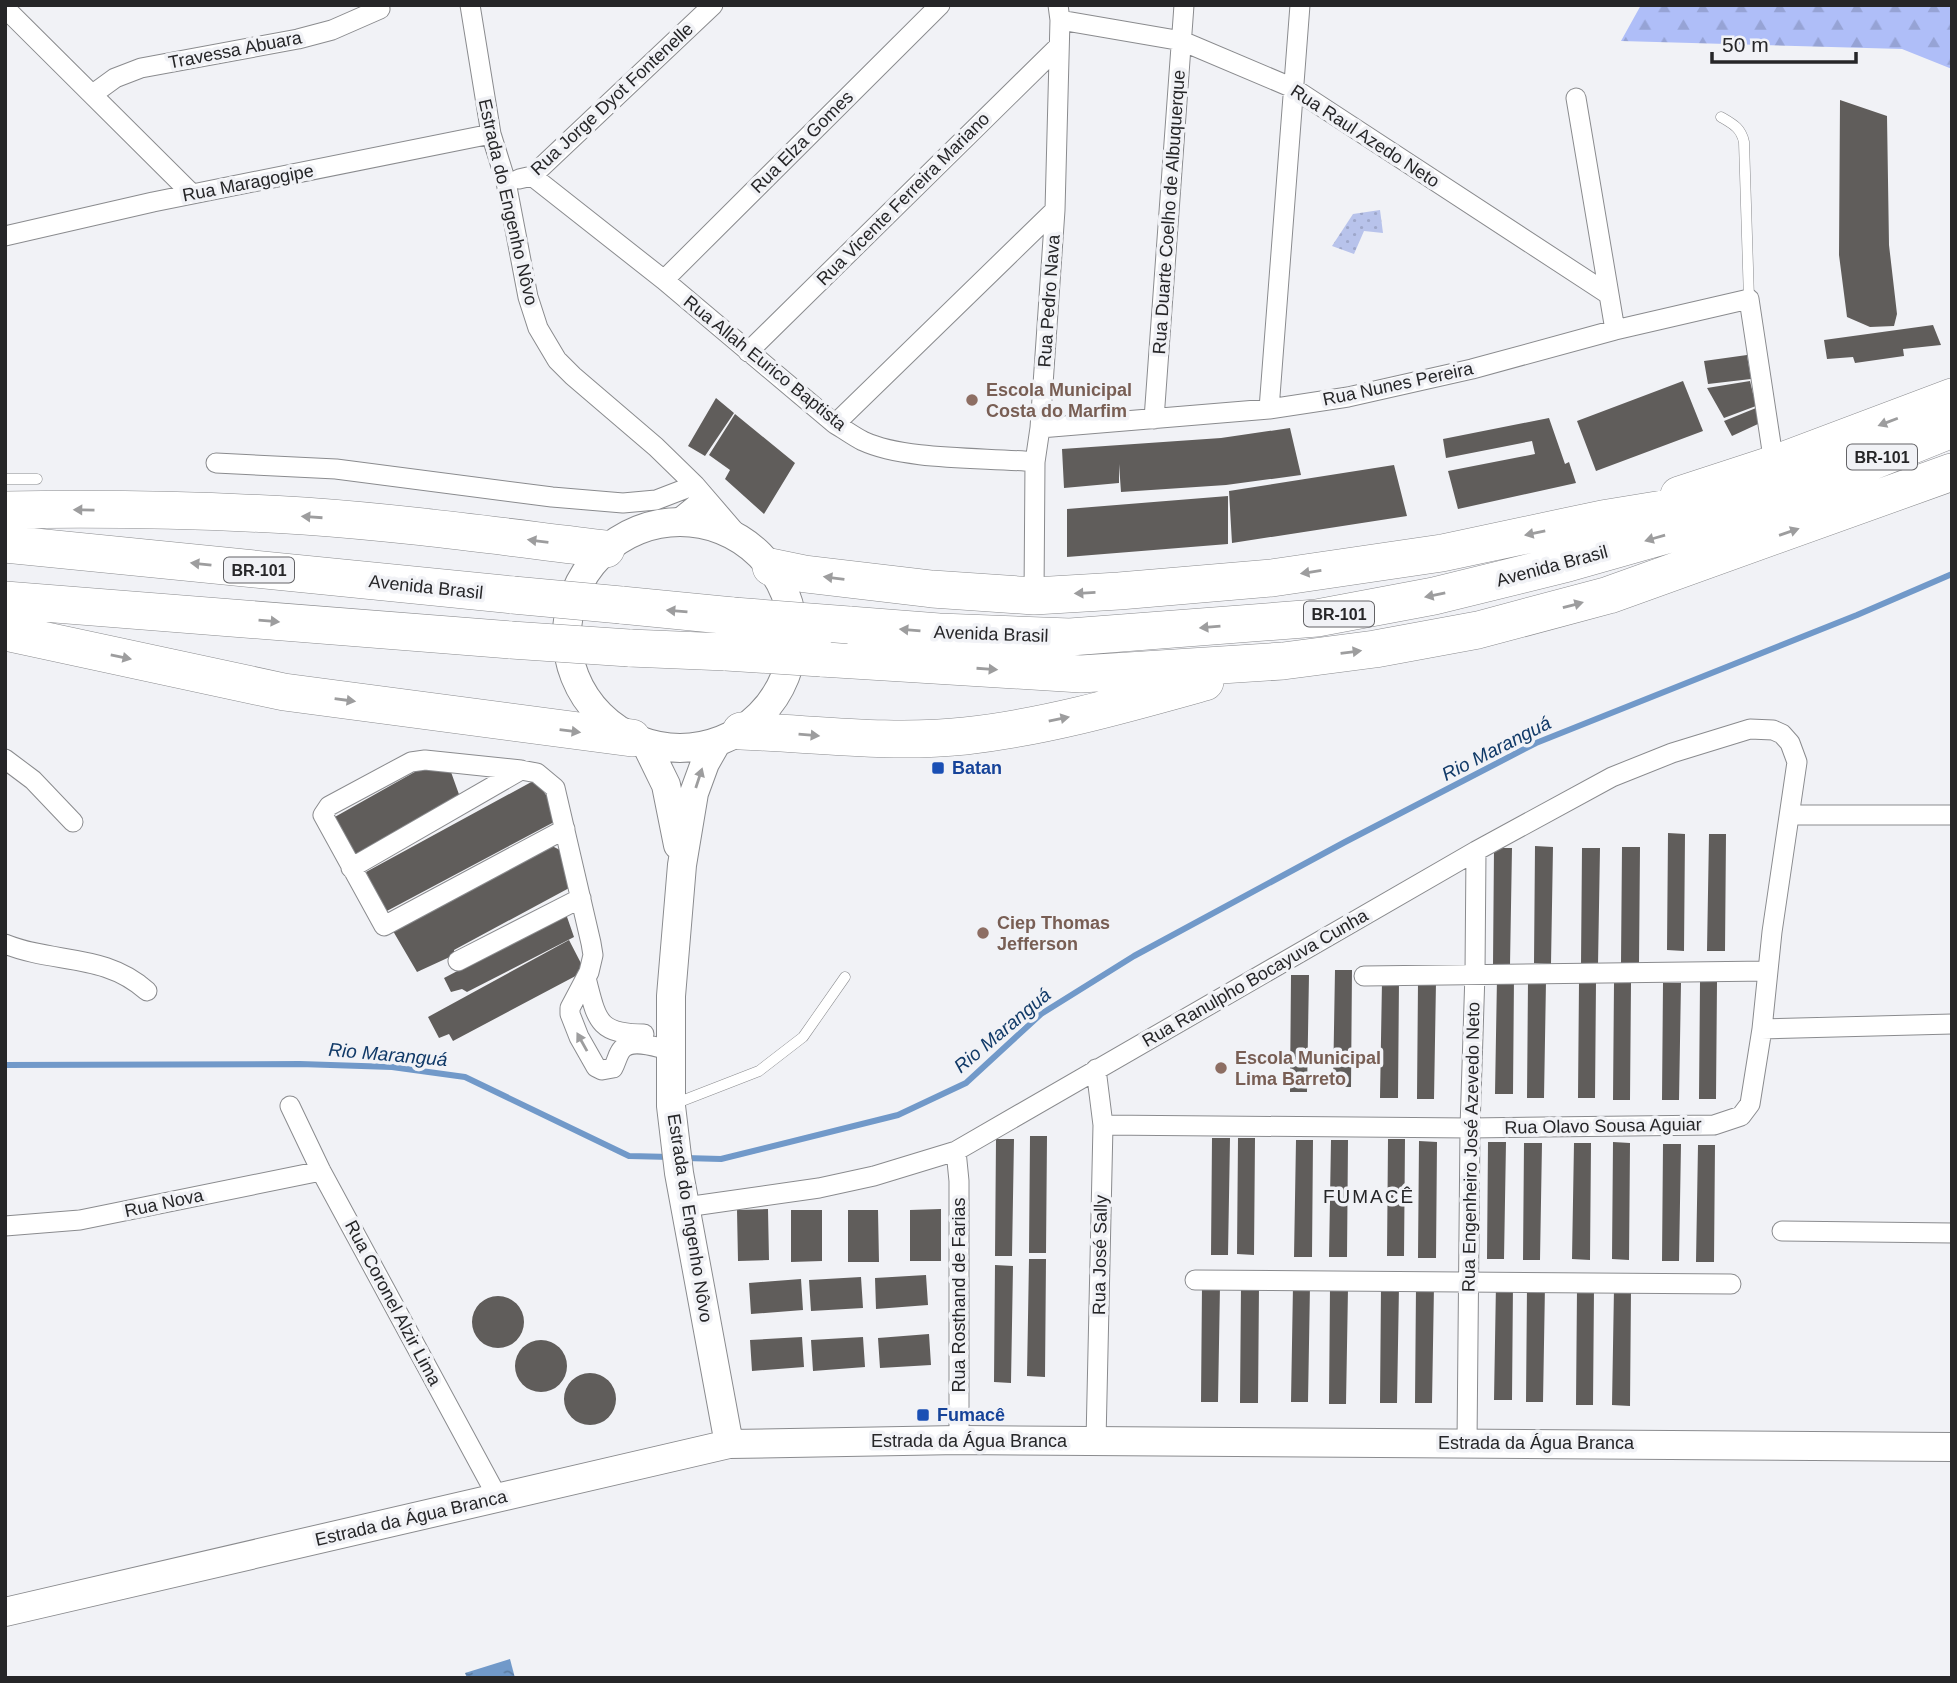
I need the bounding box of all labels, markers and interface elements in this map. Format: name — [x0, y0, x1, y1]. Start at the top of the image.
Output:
street label: Rua Jorge Dyot Fontenelle — [527, 19, 697, 179]
scale bar — [1712, 21, 1856, 65]
street label: Travessa Abuara — [167, 27, 304, 73]
text: 50 m — [1722, 33, 1769, 56]
street label: Rua Duarte Coelho de Albuquerque — [1149, 69, 1189, 355]
street label: Rua Raul Azedo Neto — [1287, 80, 1443, 192]
street label: Rua Elza Gomes — [747, 87, 857, 197]
street label: Estrada do Engenho Nôvo — [475, 97, 541, 307]
street label: Rua Vicente Ferreira Mariano — [813, 109, 993, 289]
street label: Rua Maragogipe — [181, 160, 315, 206]
street label: Rua Pedro Nava — [1034, 233, 1064, 368]
street label: Rua Allah Eurico Baptista — [680, 291, 851, 435]
street label: Rua Nunes Pereira — [1321, 358, 1476, 410]
place label: Escola Municipal Costa do Marfim — [986, 380, 1132, 421]
marker: Escola Municipal Costa do Marfim — [964, 392, 980, 408]
one-way arrow — [1877, 416, 1898, 427]
road number: BR-101 — [1847, 445, 1917, 470]
one-way arrow — [73, 504, 95, 516]
one-way arrow — [301, 511, 323, 522]
one-way arrow — [1778, 526, 1799, 537]
one-way arrow — [1524, 528, 1546, 539]
one-way arrow — [1644, 533, 1666, 544]
one-way arrow — [527, 535, 549, 546]
street label: Avenida Brasil — [1494, 541, 1610, 591]
one-way arrow — [190, 558, 212, 569]
road number: BR-101 — [224, 558, 294, 582]
one-way arrow — [1300, 567, 1322, 578]
street label: Avenida Brasil — [368, 571, 484, 603]
one-way arrow — [822, 572, 844, 583]
one-way arrow — [1073, 588, 1095, 599]
one-way arrow — [1424, 590, 1446, 601]
one-way arrow — [1563, 599, 1584, 609]
road number: BR-101 — [1304, 601, 1374, 626]
one-way arrow — [666, 605, 688, 616]
one-way arrow — [258, 616, 280, 627]
street label: Avenida Brasil — [933, 622, 1049, 646]
one-way arrow — [1199, 622, 1221, 633]
one-way arrow — [899, 624, 921, 635]
one-way arrow — [1340, 647, 1362, 658]
one-way arrow — [110, 652, 132, 663]
one-way arrow — [976, 664, 998, 675]
one-way arrow — [334, 695, 356, 706]
water label: Rio Maranguá — [1438, 712, 1554, 785]
one-way arrow — [1048, 714, 1070, 725]
one-way arrow — [559, 725, 581, 736]
one-way arrow — [798, 730, 820, 741]
place label: Batan — [952, 758, 1002, 778]
marker: Batan — [930, 760, 946, 776]
one-way arrow — [694, 767, 705, 788]
street label: Rua Ranulpho Bocayuva Cunha — [1139, 905, 1372, 1051]
place label: Ciep Thomas Jefferson — [997, 913, 1110, 954]
marker: Ciep Thomas Jefferson — [975, 925, 991, 941]
water label: Rio Maranguá — [950, 984, 1055, 1077]
street label: Rua Engenheiro José Azevedo Neto — [1458, 1002, 1484, 1292]
one-way arrow — [576, 1033, 588, 1052]
water label: Rio Maranguá — [328, 1039, 448, 1070]
place label: Escola Municipal Lima Barreto — [1235, 1048, 1381, 1089]
marker: Escola Municipal Lima Barreto — [1213, 1060, 1229, 1076]
street label: Estrada do Engenho Nôvo — [664, 1112, 716, 1324]
street label: Rua Olavo Sousa Aguiar — [1504, 1114, 1702, 1138]
street label: Rua Nova — [123, 1185, 206, 1221]
district label: FUMACÊ — [1323, 1186, 1415, 1207]
street label: Rua José Sally — [1089, 1195, 1111, 1315]
street label: Rua Rosthand de Farias — [949, 1197, 969, 1393]
street label: Rua Coronel Alzir Lima — [341, 1217, 446, 1390]
place label: Fumacê — [937, 1405, 1005, 1425]
marker: Fumacê — [915, 1407, 931, 1423]
street label: Estrada da Água Branca — [871, 1431, 1068, 1451]
street label: Estrada da Água Branca — [1438, 1433, 1635, 1453]
street label: Estrada da Água Branca — [313, 1486, 510, 1550]

